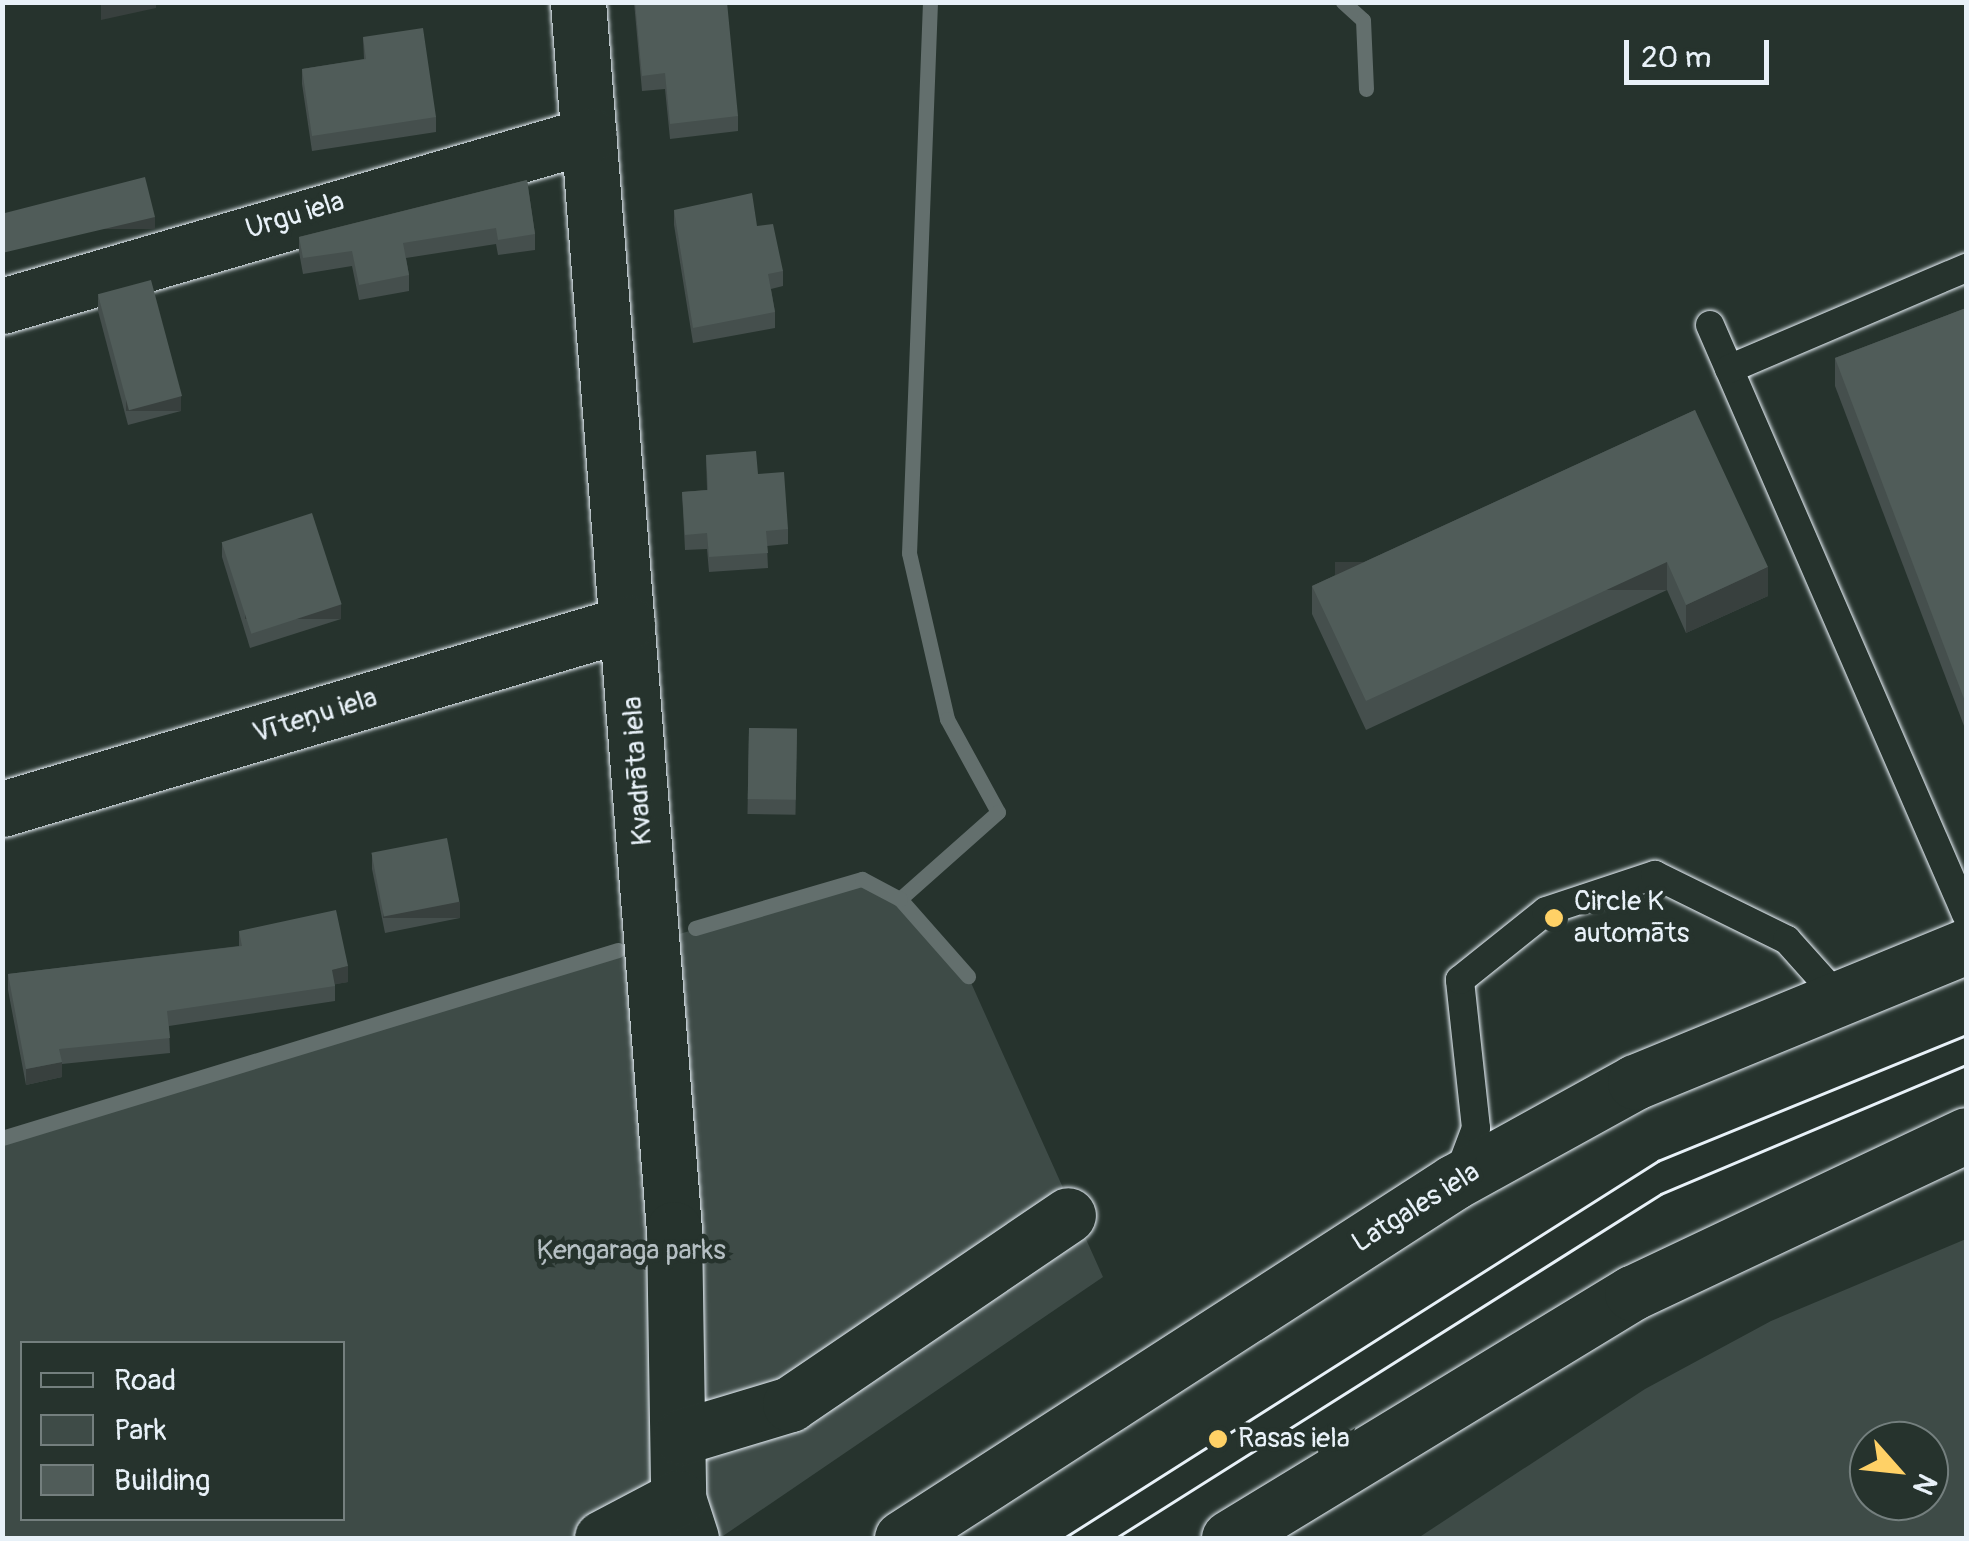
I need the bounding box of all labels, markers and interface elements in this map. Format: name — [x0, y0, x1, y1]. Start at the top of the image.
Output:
scale bar — [1629, 20, 1774, 82]
text: 20 m — [1641, 39, 1711, 76]
street label: Urgu iela — [242, 185, 348, 247]
street label: Vīteņu iela — [249, 681, 381, 751]
street label: Kvadrāta iela — [616, 695, 660, 847]
place label: Circle K automāts — [1574, 885, 1689, 951]
marker: Circle K automāts — [1543, 907, 1565, 929]
street label: Latgales iela — [1346, 1156, 1486, 1260]
park label: Ķengaraga parks — [536, 1234, 726, 1268]
legend — [20, 1341, 345, 1521]
text: Road — [114, 1362, 176, 1399]
text: Park — [114, 1412, 167, 1449]
north arrow — [1849, 1421, 1949, 1521]
place label: Rasas iela — [1238, 1422, 1350, 1456]
marker: Rasas iela — [1207, 1428, 1229, 1450]
text: Building — [114, 1462, 210, 1499]
text: N — [1905, 1468, 1944, 1500]

